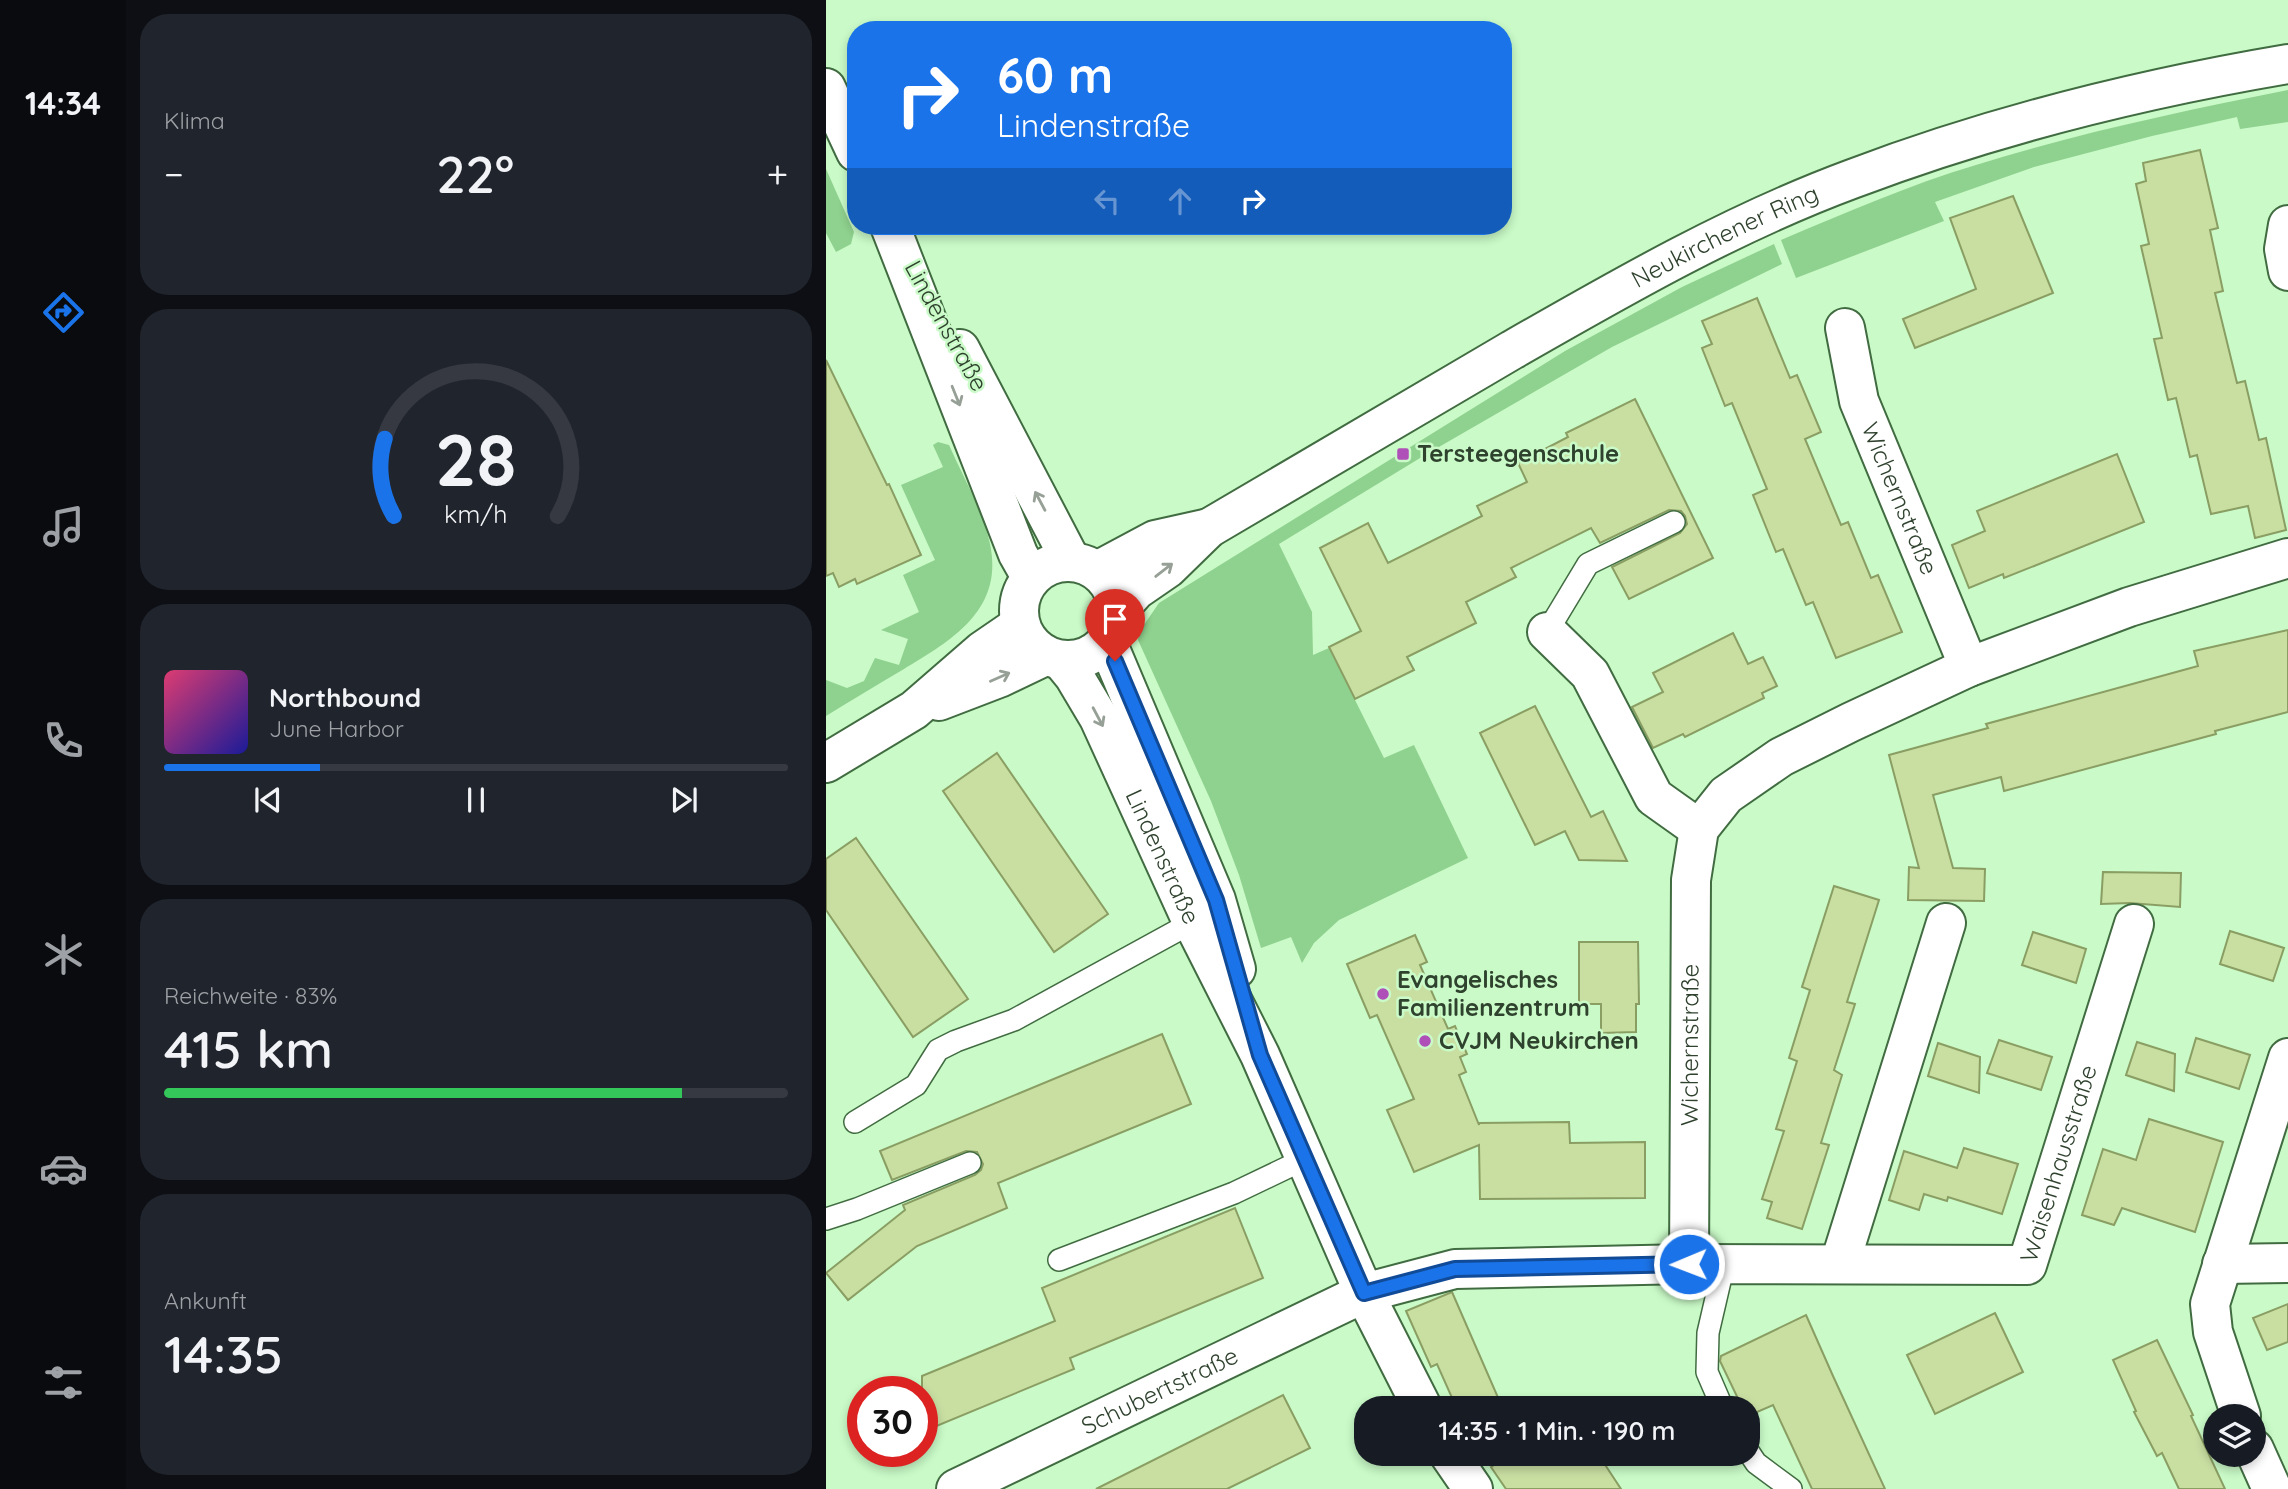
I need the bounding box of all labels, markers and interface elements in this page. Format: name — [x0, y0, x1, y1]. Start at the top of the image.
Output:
text: 60 m — [997, 44, 1113, 105]
icon: right — [882, 49, 973, 140]
text: 14:34 — [25, 83, 101, 123]
text: Lindenstraße — [997, 105, 1190, 145]
text: Klima — [164, 106, 225, 135]
text: 22° — [436, 141, 514, 206]
text: − — [164, 150, 184, 198]
text: + — [767, 150, 788, 198]
street label: Neukirchener Ring — [1626, 178, 1823, 294]
icon: left — [1088, 182, 1126, 220]
icon: ahead — [1161, 182, 1199, 220]
icon: right — [1234, 182, 1272, 220]
street label: Lindenstraße — [899, 255, 995, 396]
icon: directions — [39, 288, 88, 337]
one-way arrow — [950, 385, 963, 406]
text: 28 — [435, 413, 517, 504]
street label: Wichernstraße — [1855, 418, 1945, 579]
place label: Tersteegenschule — [1417, 438, 1619, 468]
marker: Tersteegenschule — [1395, 446, 1411, 462]
one-way arrow — [1032, 491, 1046, 512]
text: km/h — [444, 497, 508, 528]
icon: music — [39, 502, 88, 551]
one-way arrow — [1155, 562, 1173, 577]
pin — [1085, 589, 1145, 661]
icon: arrive — [1096, 600, 1134, 638]
one-way arrow — [989, 670, 1010, 683]
text: Northbound — [269, 681, 421, 714]
one-way arrow — [1092, 706, 1105, 727]
text: June Harbor — [269, 714, 404, 743]
icon: phone — [39, 716, 88, 765]
icon: previous — [249, 781, 287, 819]
icon: pause — [457, 781, 495, 819]
icon: next — [665, 781, 703, 819]
street label: Lindenstraße — [1120, 784, 1207, 929]
icon: climate — [39, 930, 88, 979]
place label: Evangelisches Familienzentrum — [1397, 964, 1590, 1022]
street label: Wichernstraße — [1674, 964, 1705, 1126]
text: Reichweite · 83% — [164, 981, 337, 1010]
marker: Evangelisches Familienzentrum — [1375, 986, 1391, 1002]
text: 415 km — [164, 1016, 333, 1081]
place label: CVJM Neukirchen — [1439, 1025, 1639, 1055]
marker: CVJM Neukirchen — [1417, 1033, 1433, 1049]
street label: Waisenhausstraße — [2013, 1061, 2103, 1266]
icon: car — [39, 1144, 88, 1193]
position arrow — [1652, 1227, 1726, 1301]
text: Ankunft — [164, 1286, 247, 1315]
text: 14:35 — [164, 1321, 283, 1386]
street label: Schubertstraße — [1076, 1340, 1242, 1441]
icon: filters — [39, 1358, 88, 1407]
speed limit sign: 30 — [847, 1376, 938, 1467]
map controls — [2203, 1404, 2266, 1467]
button: layers — [2203, 1404, 2266, 1467]
text: 14:35 · 1 Min. · 190 m — [1439, 1414, 1675, 1447]

